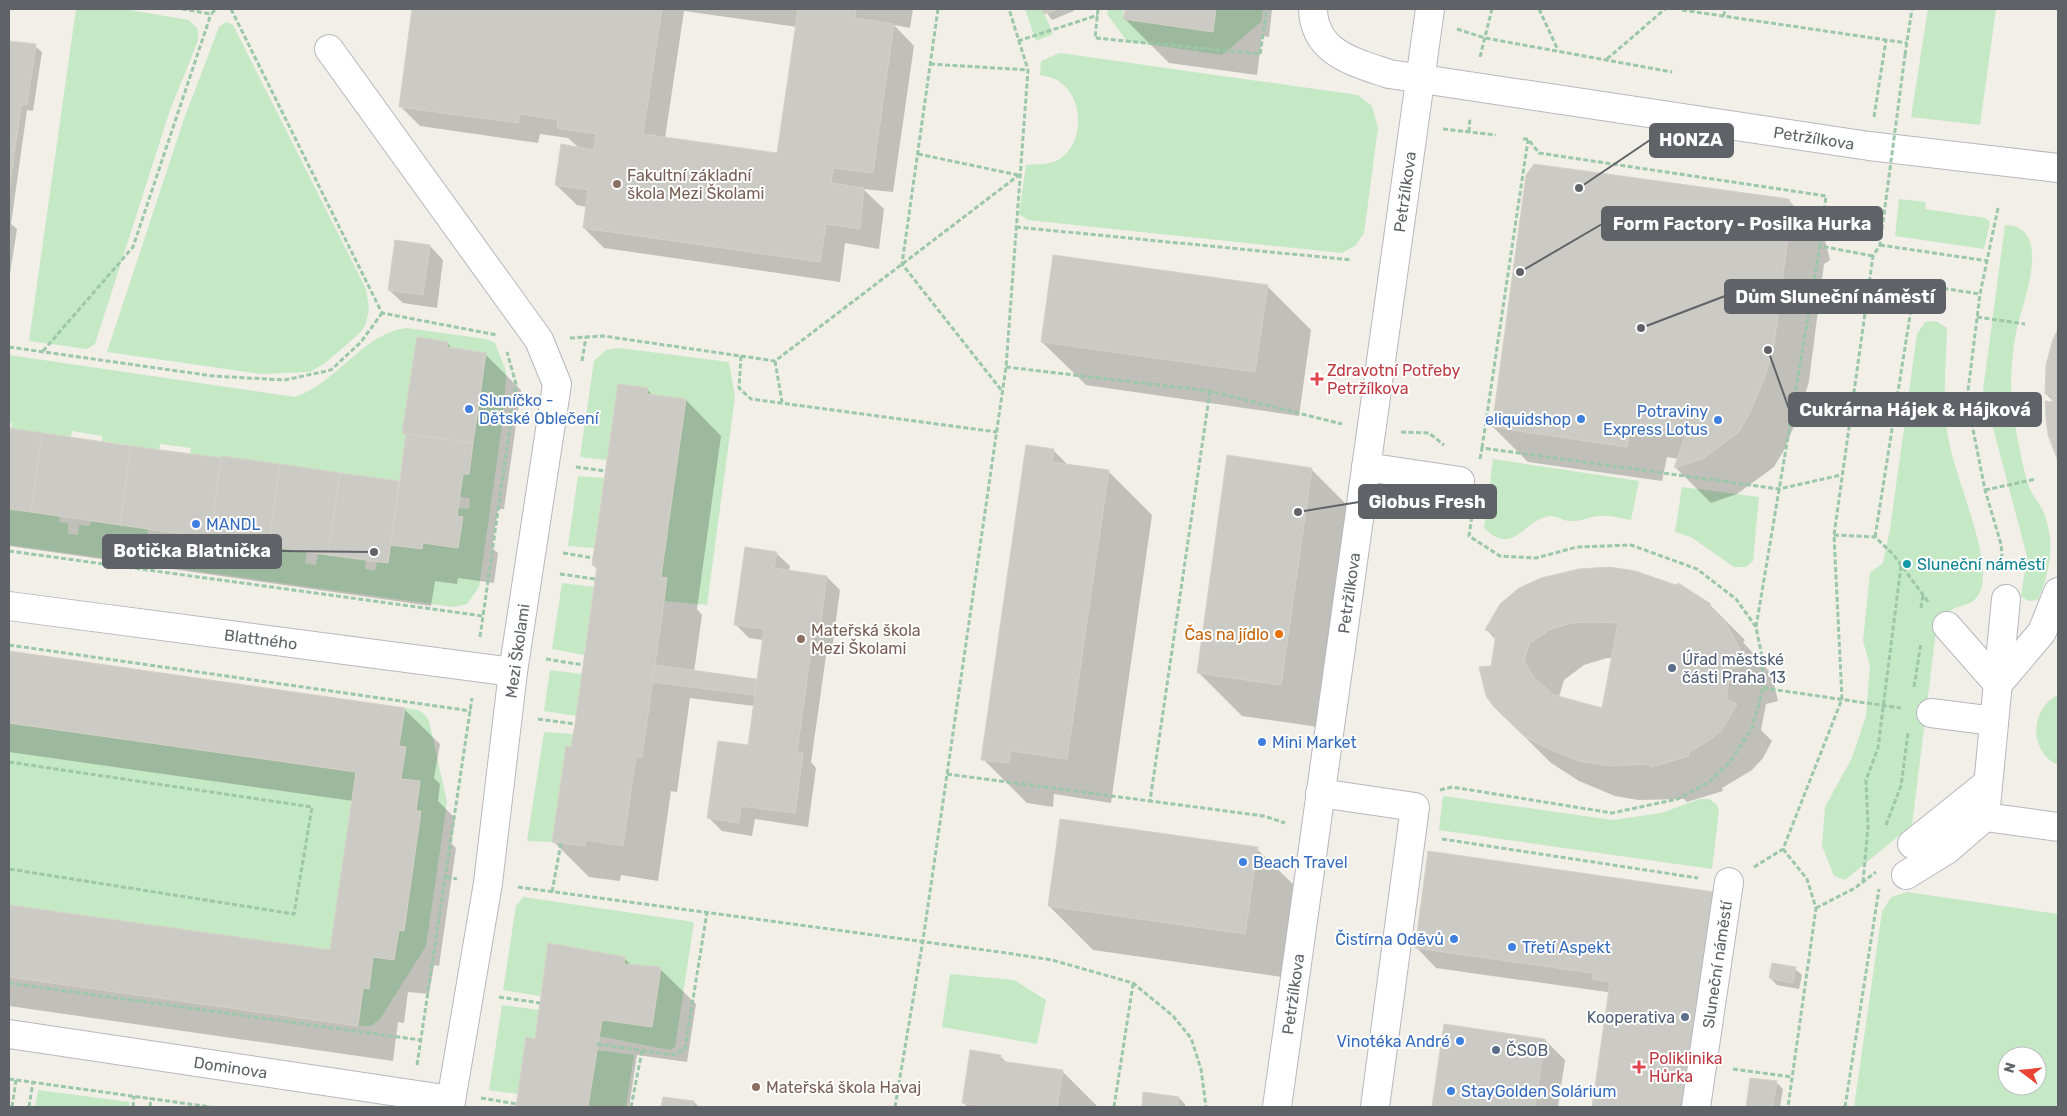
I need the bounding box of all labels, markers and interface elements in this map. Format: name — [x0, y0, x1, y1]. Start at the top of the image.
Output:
street label: Petržílkova — [1772, 123, 1856, 154]
callout: HONZA — [1650, 124, 1733, 157]
text: HONZA — [1659, 129, 1723, 151]
street label: Petržílkova — [1390, 150, 1420, 234]
place label: Fakultní základní škola Mezi Školami — [627, 166, 764, 203]
marker: Fakultní základní škola Mezi Školami — [611, 178, 623, 190]
callout: Form Factory - Posilka Hurka — [1602, 207, 1882, 240]
text: Form Factory - Posilka Hurka — [1613, 213, 1871, 235]
callout: Dům Sluneční náměstí — [1725, 280, 1945, 313]
text: Dům Sluneční náměstí — [1735, 286, 1937, 308]
place label: Zdravotní Potřeby Petržílkova — [1327, 361, 1461, 398]
marker: Zdravotní Potřeby Petržílkova — [1311, 373, 1323, 385]
place label: Sluníčko - Dětské Oblečení — [479, 391, 600, 428]
callout: Cukrárna Hájek & Hájková — [1789, 393, 2041, 426]
text: Cukrárna Hájek & Hájková — [1799, 399, 2031, 421]
place label: Potraviny Express Lotus — [1603, 402, 1708, 439]
marker: Sluníčko - Dětské Oblečení — [463, 403, 475, 415]
place label: eliquidshop — [1485, 410, 1571, 429]
marker: eliquidshop — [1575, 413, 1587, 425]
marker: Potraviny Express Lotus — [1712, 414, 1724, 426]
callout: Globus Fresh — [1359, 485, 1496, 518]
text: Globus Fresh — [1368, 491, 1486, 513]
place label: MANDL — [206, 515, 261, 534]
marker: MANDL — [190, 518, 202, 530]
callout: Botička Blatnička — [103, 535, 281, 568]
text: Botička Blatnička — [113, 540, 271, 562]
street label: Petržílkova — [1334, 551, 1364, 635]
place label: Sluneční náměstí — [1917, 555, 2047, 574]
marker: Sluneční náměstí — [1901, 558, 1913, 570]
street label: Mezi Školami — [500, 602, 534, 700]
place label: Mateřská škola Mezi Školami — [811, 621, 921, 658]
place label: Čas na jídlo — [1184, 624, 1269, 644]
street label: Blattného — [223, 625, 298, 654]
marker: Čas na jídlo — [1273, 628, 1285, 640]
marker: Mateřská škola Mezi Školami — [795, 633, 807, 645]
place label: Úřad městské části Praha 13 — [1682, 649, 1786, 687]
marker: Úřad městské části Praha 13 — [1666, 662, 1678, 674]
place label: Mini Market — [1272, 733, 1357, 752]
marker: Mini Market — [1256, 736, 1268, 748]
place label: Beach Travel — [1253, 853, 1348, 872]
marker: Beach Travel — [1237, 856, 1249, 868]
street label: Sluneční náměstí — [1699, 899, 1736, 1030]
place label: Čistírna Oděvů — [1335, 929, 1444, 949]
marker: Čistírna Oděvů — [1448, 933, 1460, 945]
place label: Třetí Aspekt — [1522, 938, 1611, 957]
marker: Třetí Aspekt — [1506, 941, 1518, 953]
street label: Petržílkova — [1278, 952, 1308, 1036]
place label: Kooperativa — [1587, 1008, 1675, 1027]
marker: Kooperativa — [1679, 1011, 1691, 1023]
place label: Vinotéka André — [1336, 1032, 1450, 1051]
marker: Vinotéka André — [1454, 1035, 1466, 1047]
place label: ČSOB — [1506, 1040, 1548, 1060]
marker: ČSOB — [1490, 1044, 1502, 1056]
north arrow — [1997, 1046, 2047, 1096]
place label: Poliklinika Hůrka — [1649, 1049, 1723, 1086]
street label: Dominova — [192, 1053, 269, 1082]
text: N — [2000, 1060, 2020, 1075]
marker: Poliklinika Hůrka — [1633, 1061, 1645, 1073]
place label: Mateřská škola Havaj — [766, 1078, 921, 1097]
marker: Mateřská škola Havaj — [750, 1081, 762, 1093]
place label: StayGolden Solárium — [1461, 1082, 1616, 1101]
marker: StayGolden Solárium — [1445, 1085, 1457, 1097]

